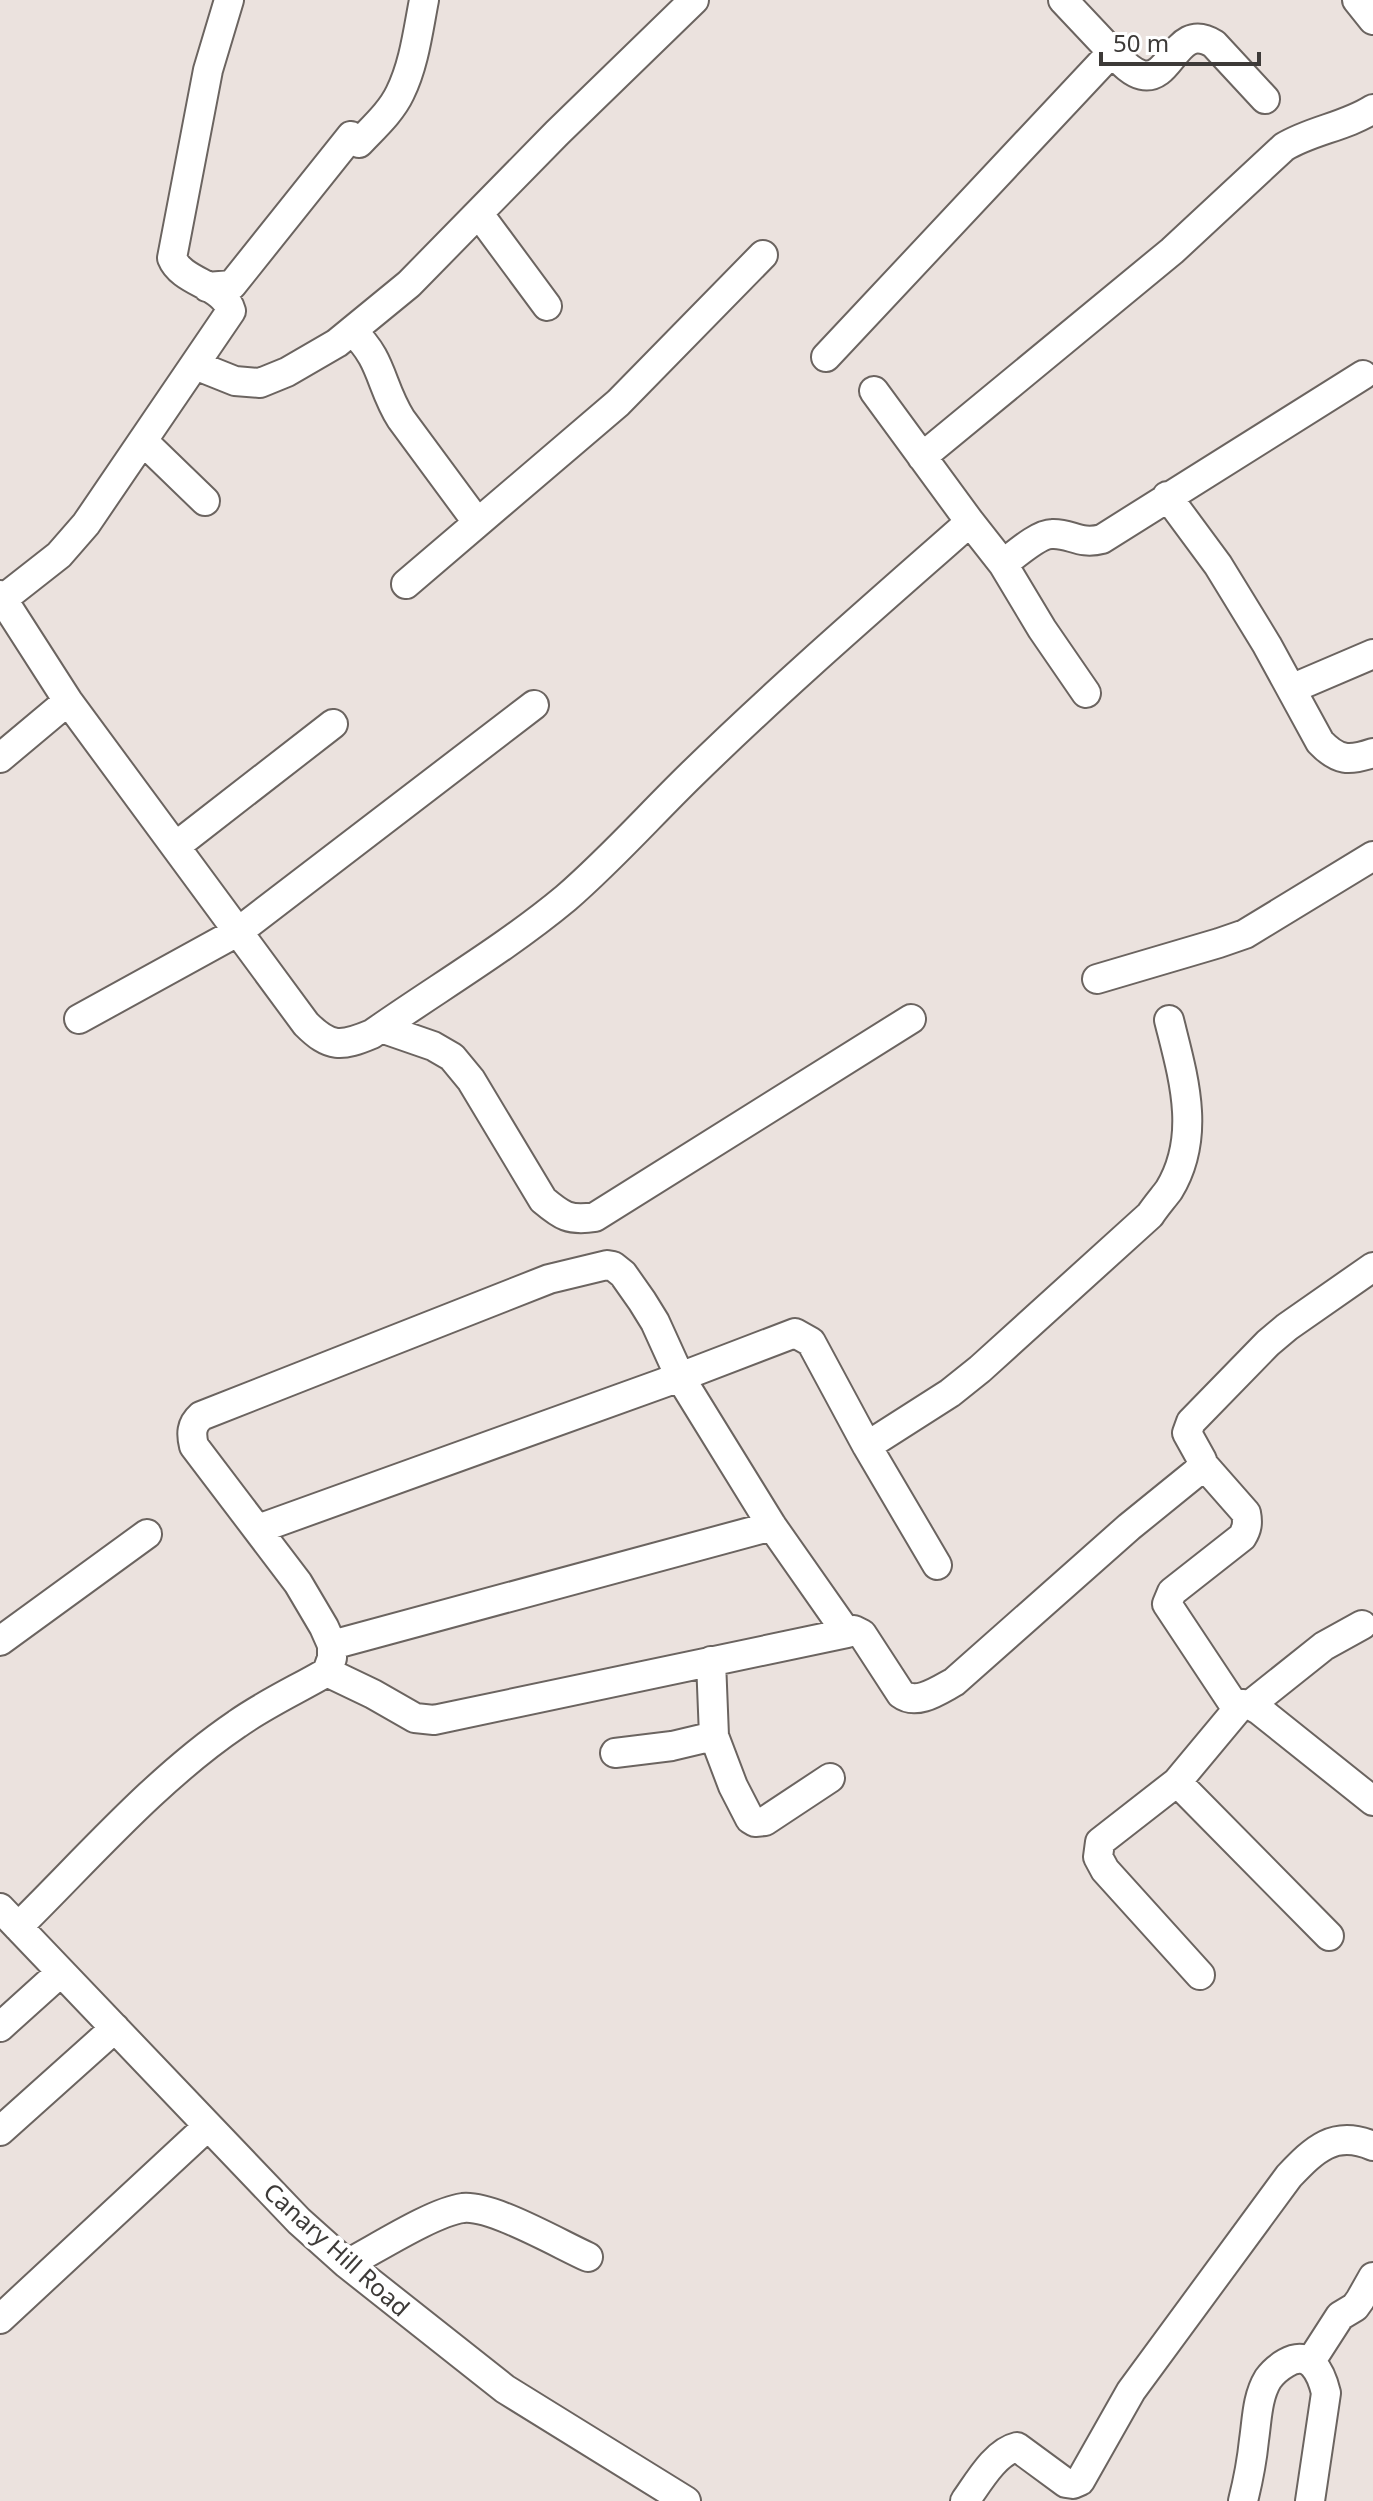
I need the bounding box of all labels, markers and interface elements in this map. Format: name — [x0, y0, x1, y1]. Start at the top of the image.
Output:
scale bar — [1101, 16, 1259, 66]
text: 50 m — [1113, 26, 1169, 59]
street label: Canary Hill Road — [257, 2175, 417, 2323]

